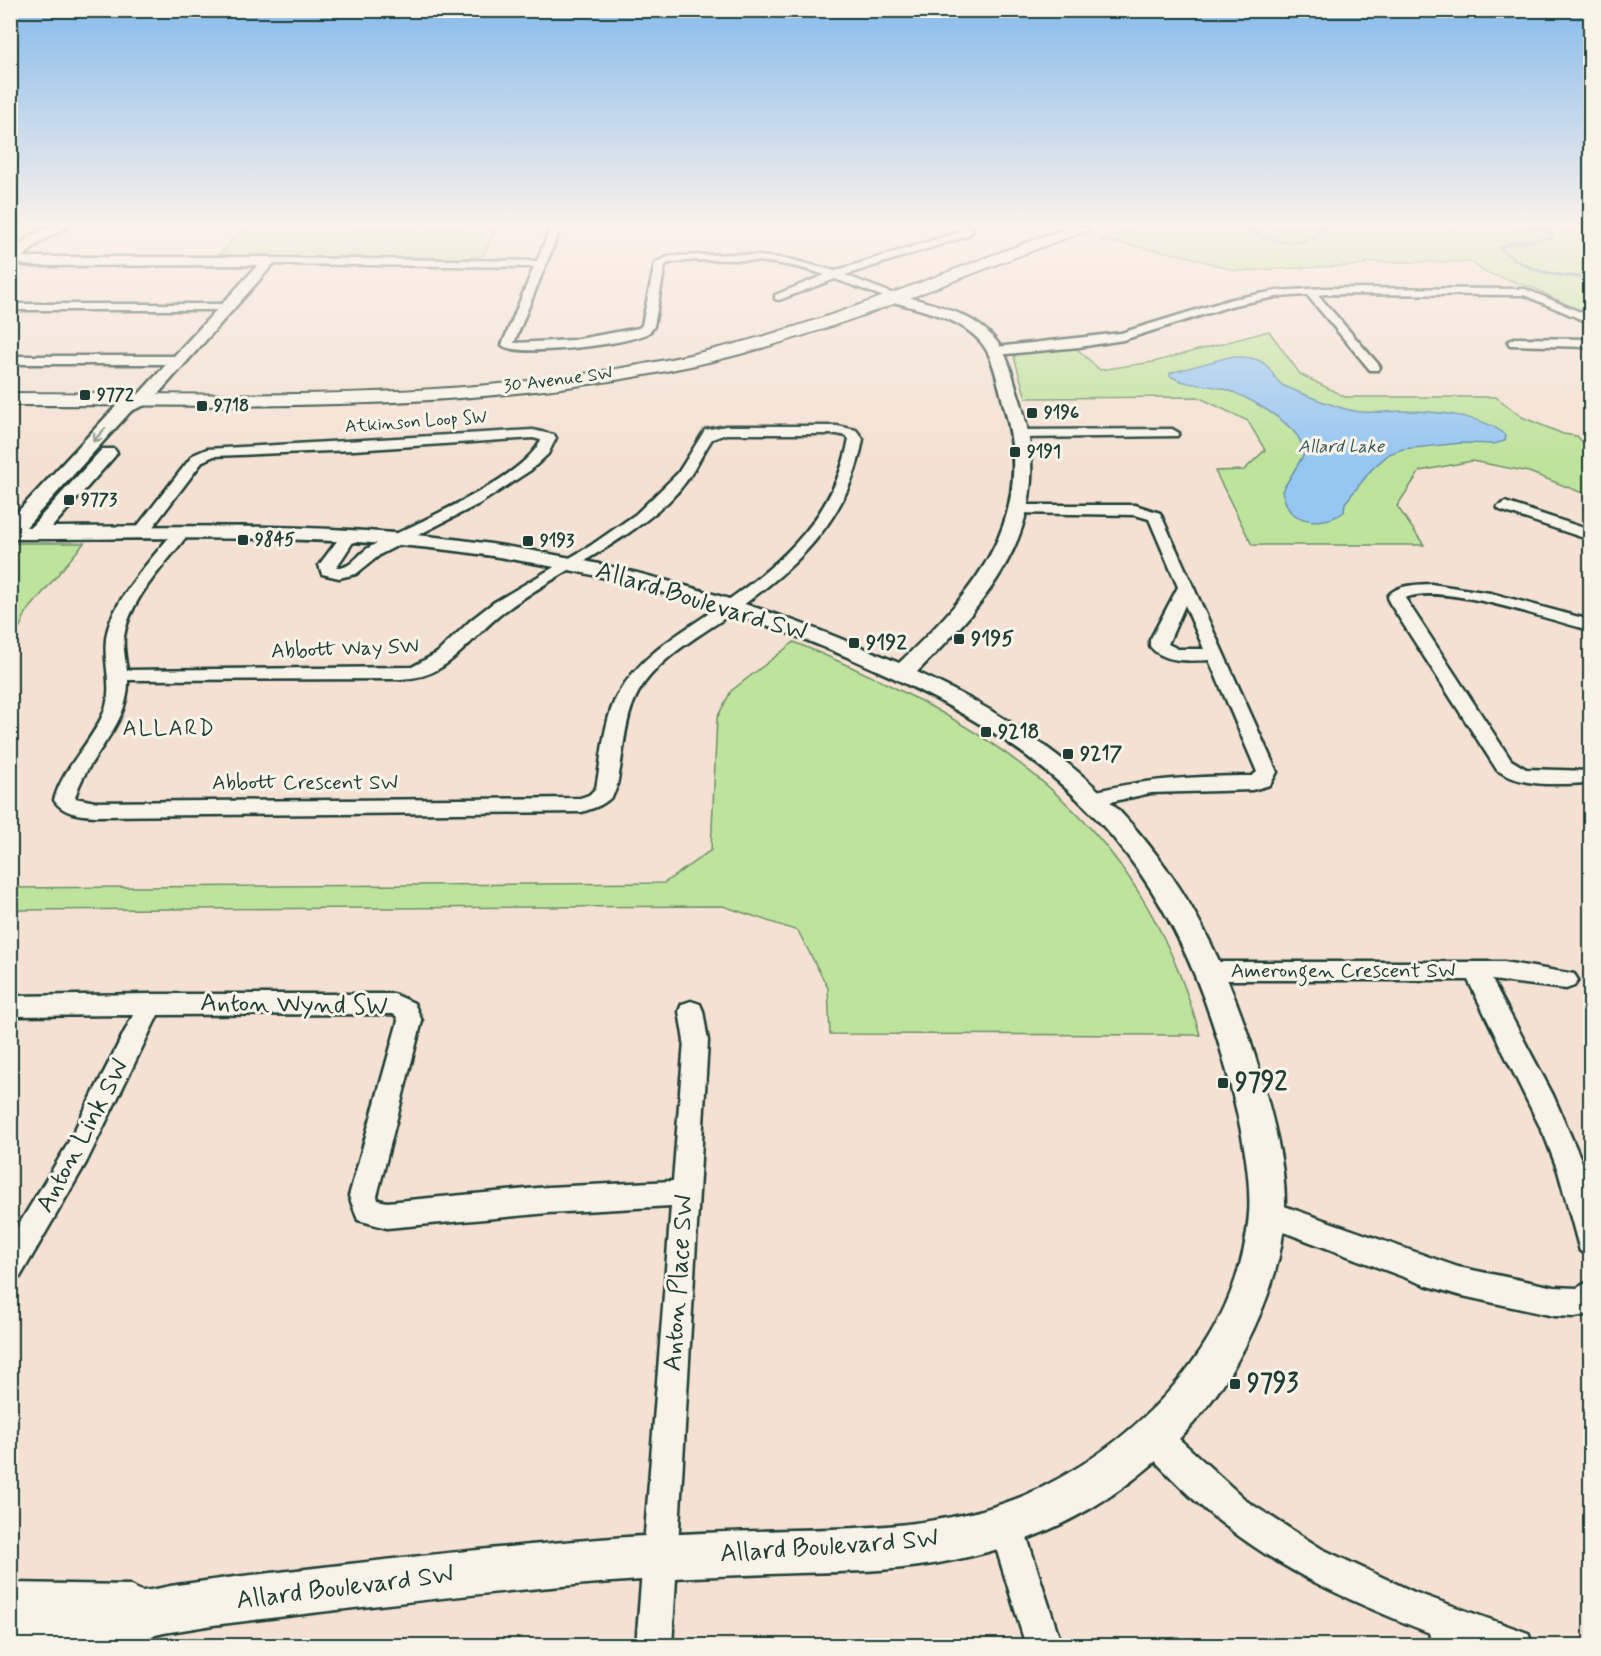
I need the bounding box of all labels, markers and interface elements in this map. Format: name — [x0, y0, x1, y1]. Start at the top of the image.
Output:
street label: 30 Avenue SW — [502, 361, 614, 399]
place label: 9772 — [97, 383, 134, 407]
marker: 9772 — [78, 388, 92, 402]
place label: 9718 — [214, 394, 249, 418]
marker: 9718 — [195, 399, 209, 413]
place label: 9196 — [1044, 401, 1079, 425]
street label: Atkinson Loop SW — [344, 405, 488, 439]
marker: 9196 — [1025, 406, 1039, 420]
one-way arrow — [92, 428, 106, 443]
water label: Allard Lake — [1298, 435, 1385, 459]
place label: 9191 — [1027, 440, 1061, 464]
marker: 9191 — [1008, 445, 1022, 459]
place label: 9773 — [81, 488, 118, 512]
marker: 9773 — [62, 493, 76, 507]
place label: 9845 — [255, 528, 295, 552]
place label: 9193 — [540, 529, 575, 553]
marker: 9845 — [236, 533, 250, 547]
marker: 9193 — [521, 534, 535, 548]
street label: Allard Boulevard SW — [591, 554, 811, 650]
place label: 9195 — [971, 625, 1014, 653]
place label: 9192 — [866, 629, 907, 657]
street label: Abbott Way SW — [271, 632, 419, 666]
marker: 9195 — [952, 632, 966, 646]
marker: 9192 — [847, 636, 861, 650]
district label: ALLARD — [123, 715, 215, 743]
place label: 9218 — [998, 718, 1039, 746]
marker: 9218 — [979, 725, 993, 739]
place label: 9217 — [1080, 740, 1123, 768]
marker: 9217 — [1061, 747, 1075, 761]
street label: Abbott Crescent SW — [212, 769, 398, 797]
street label: Amerongen Crescent SW — [1231, 957, 1455, 987]
street label: Anton Wynd SW — [200, 986, 388, 1024]
street label: Anton Link SW — [28, 1053, 138, 1219]
place label: 9792 — [1235, 1066, 1288, 1100]
marker: 9792 — [1216, 1076, 1230, 1090]
street label: Anton Place SW — [656, 1194, 702, 1372]
place label: 9793 — [1247, 1367, 1299, 1401]
marker: 9793 — [1228, 1377, 1242, 1391]
street label: Allard Boulevard SW — [719, 1522, 939, 1572]
street label: Allard Boulevard SW — [234, 1558, 456, 1618]

